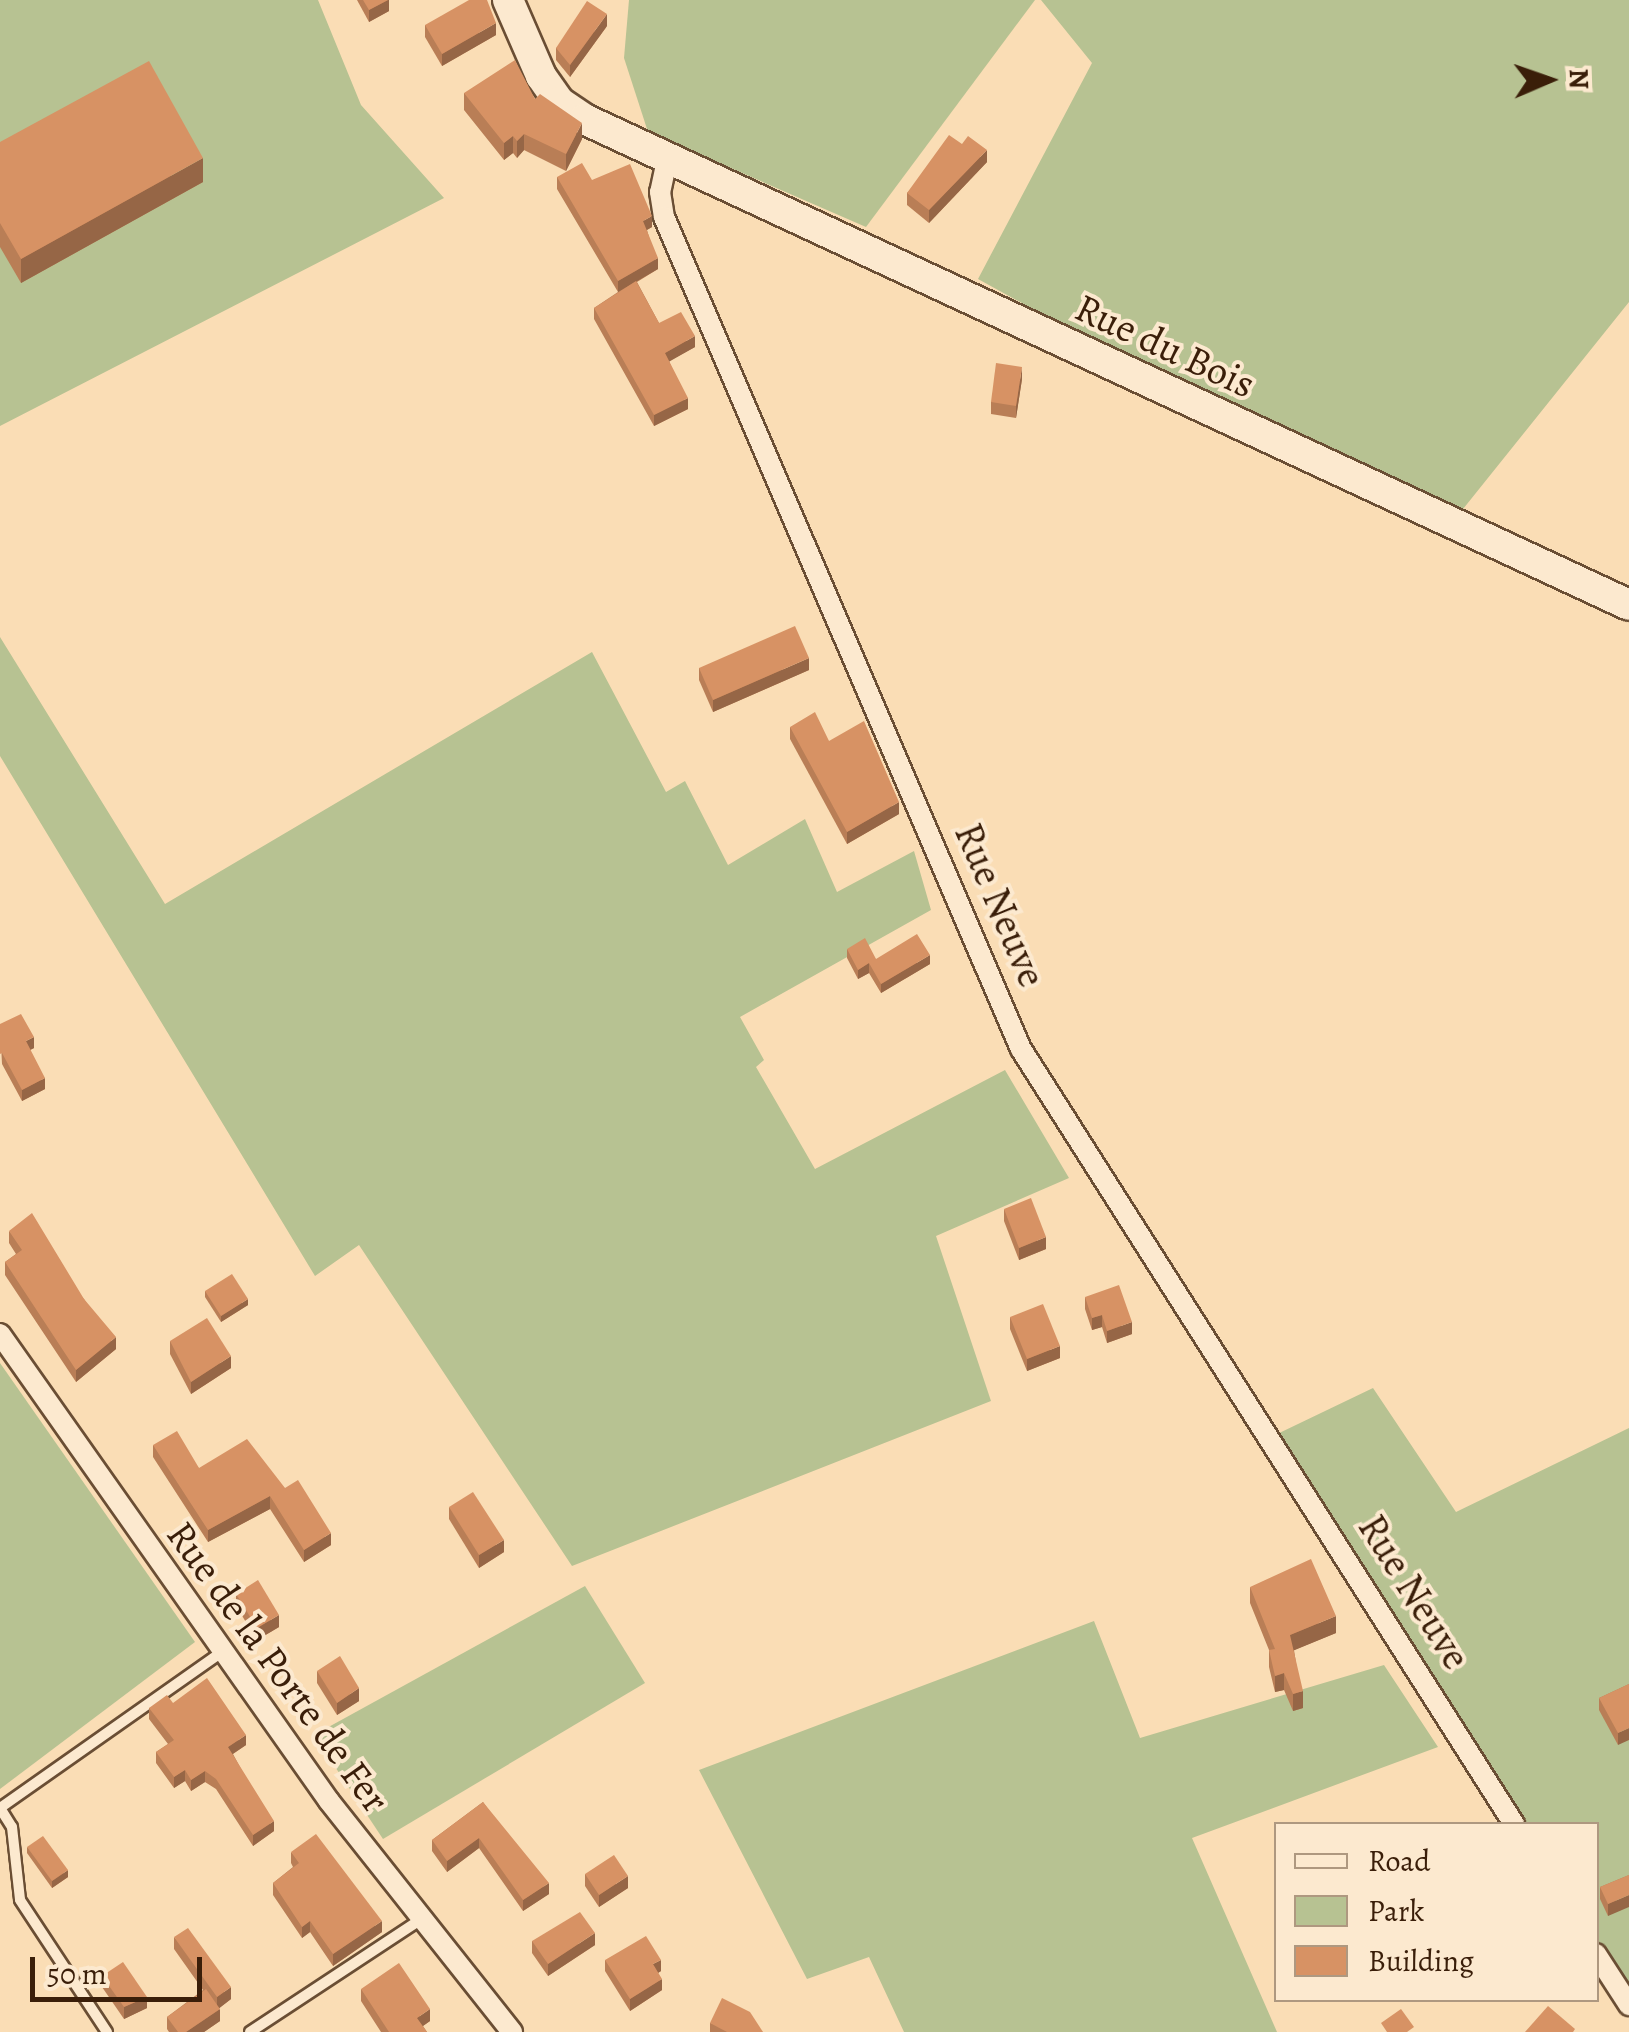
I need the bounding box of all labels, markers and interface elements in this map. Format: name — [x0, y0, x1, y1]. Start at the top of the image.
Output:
north arrow — [1499, 30, 1599, 130]
text: N — [1560, 68, 1598, 90]
street label: Rue du Bois — [1068, 284, 1262, 408]
street label: Rue Neuve — [944, 816, 1056, 994]
street label: Rue Neuve — [1348, 1506, 1480, 1678]
street label: Rue de la Porte de Fer — [156, 1512, 400, 1822]
legend — [1274, 1822, 1599, 2002]
text: Road — [1368, 1841, 1430, 1881]
text: Park — [1368, 1891, 1424, 1931]
scale bar — [35, 1937, 208, 1999]
text: Building — [1368, 1941, 1474, 1981]
text: 50 m — [47, 1954, 107, 1994]

